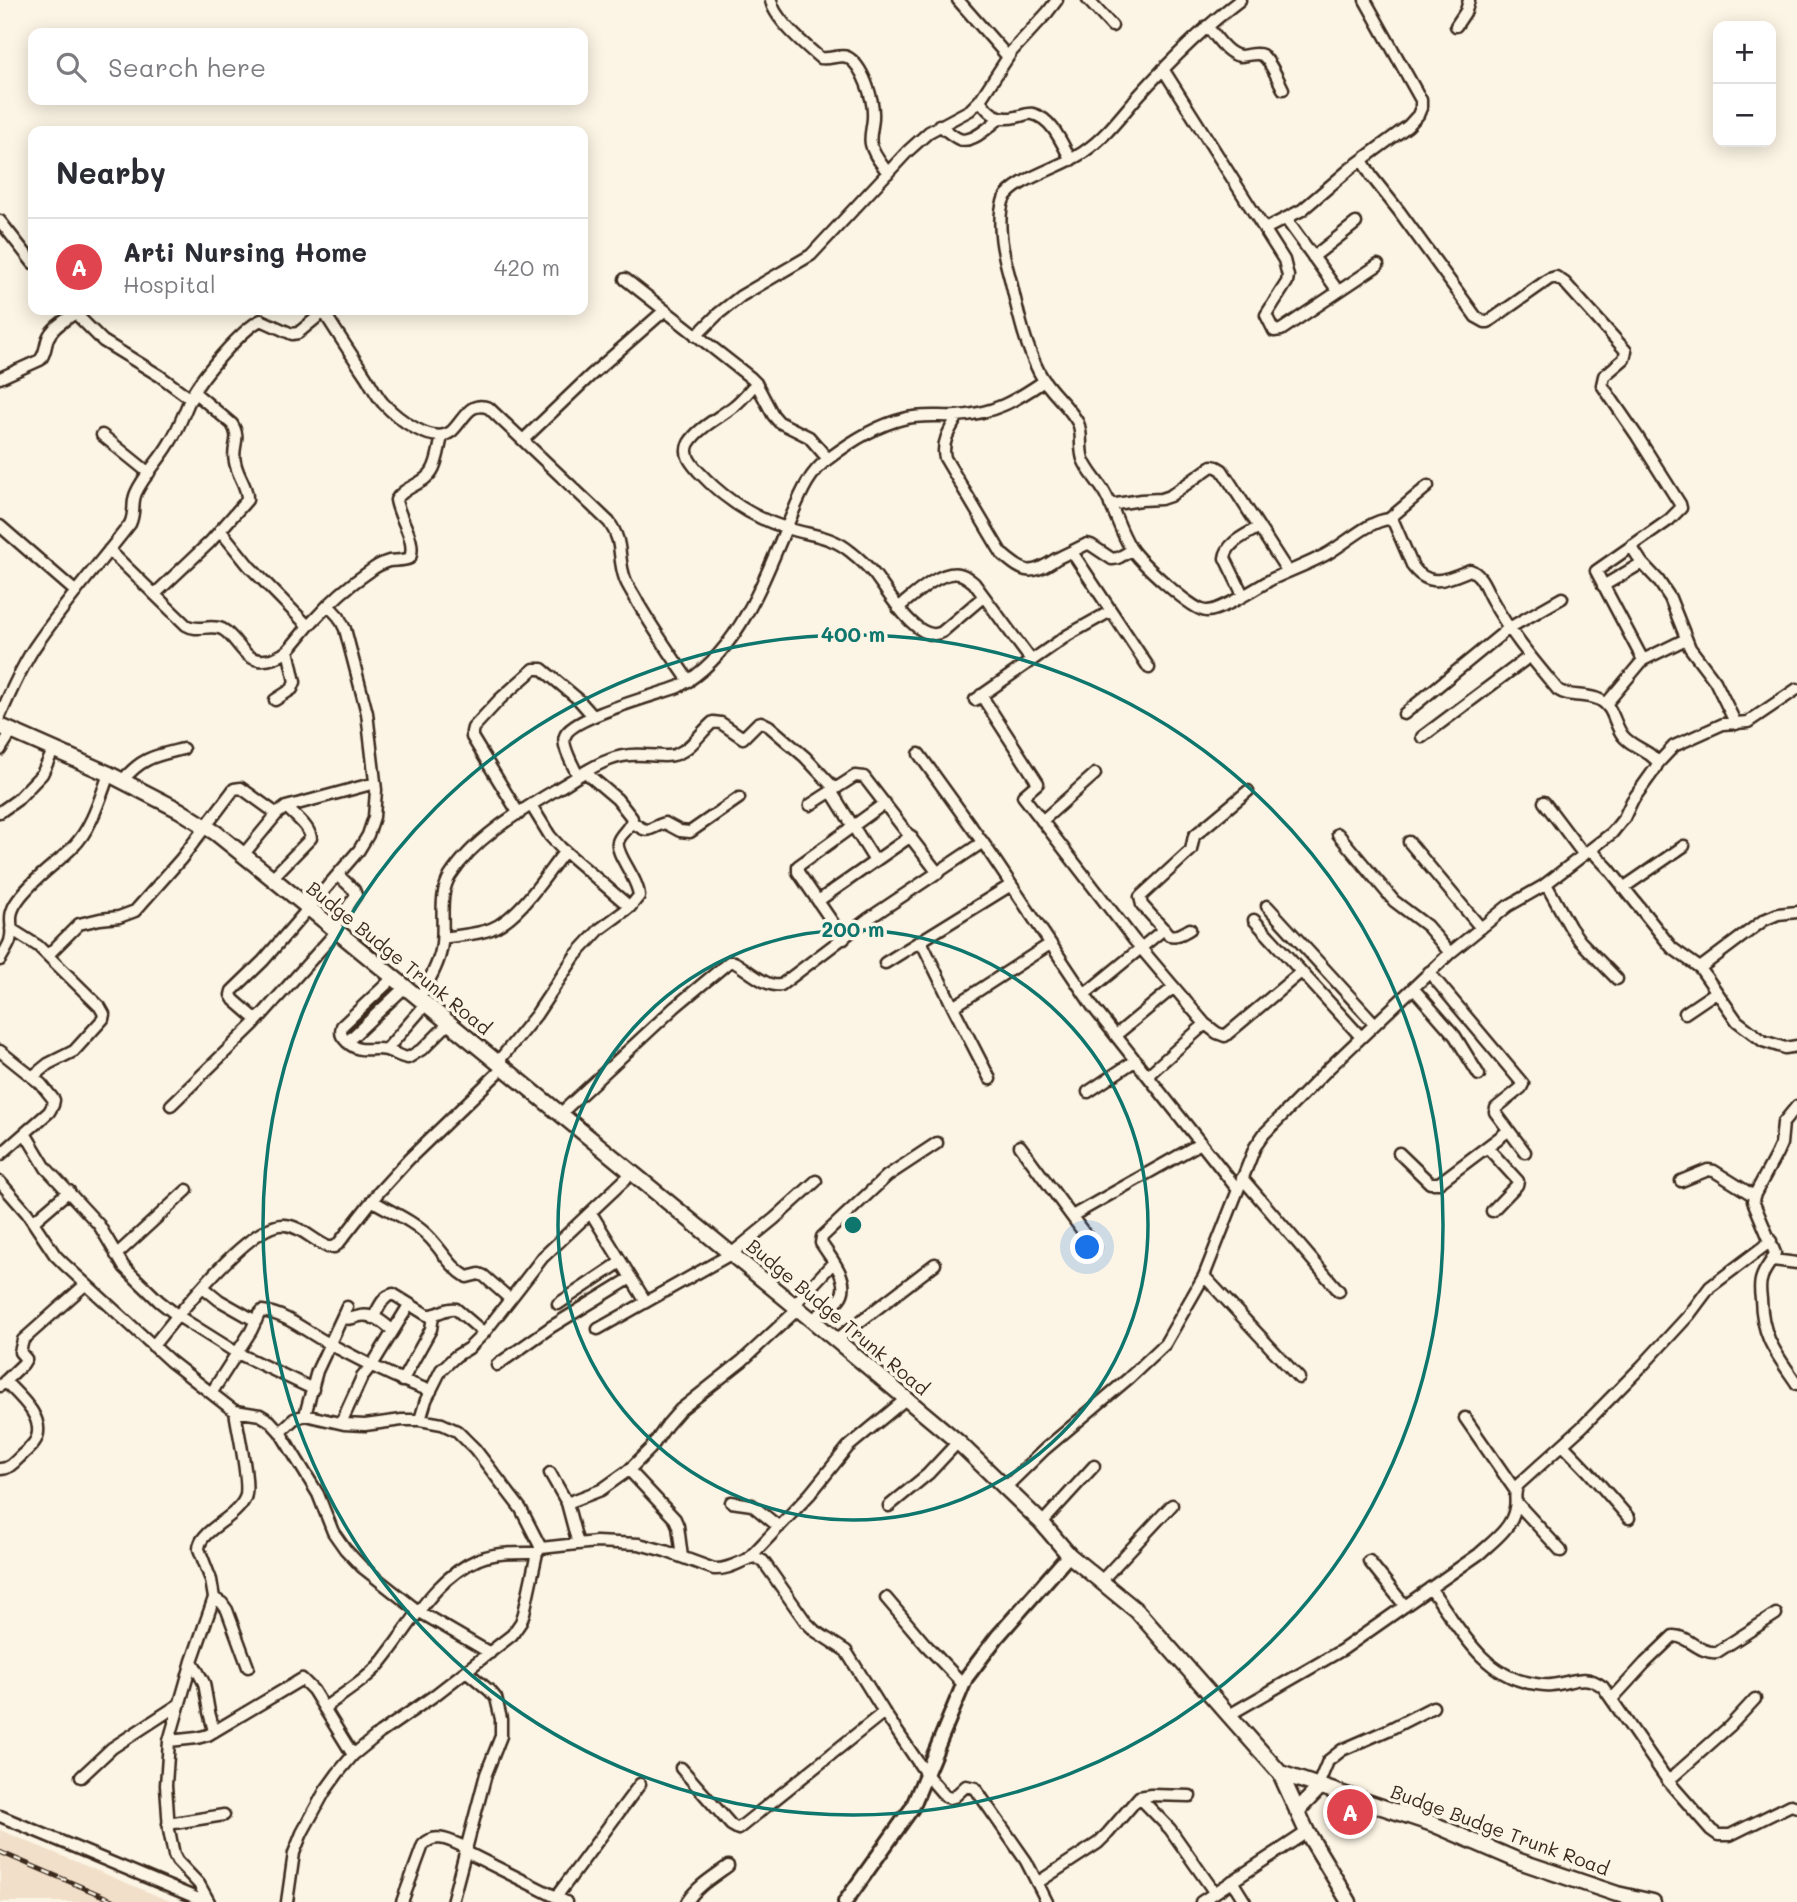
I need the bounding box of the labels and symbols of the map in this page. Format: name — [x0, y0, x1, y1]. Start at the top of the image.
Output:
text: 400 m — [821, 620, 885, 647]
street label: Budge Budge Trunk Road — [302, 875, 497, 1040]
text: 200 m — [822, 915, 884, 942]
centre of rings — [841, 1213, 865, 1237]
your location — [1070, 1230, 1104, 1264]
street label: Budge Budge Trunk Road — [742, 1233, 935, 1400]
street label: Budge Budge Trunk Road — [1387, 1778, 1613, 1881]
pin: A — [1327, 1786, 1373, 1838]

